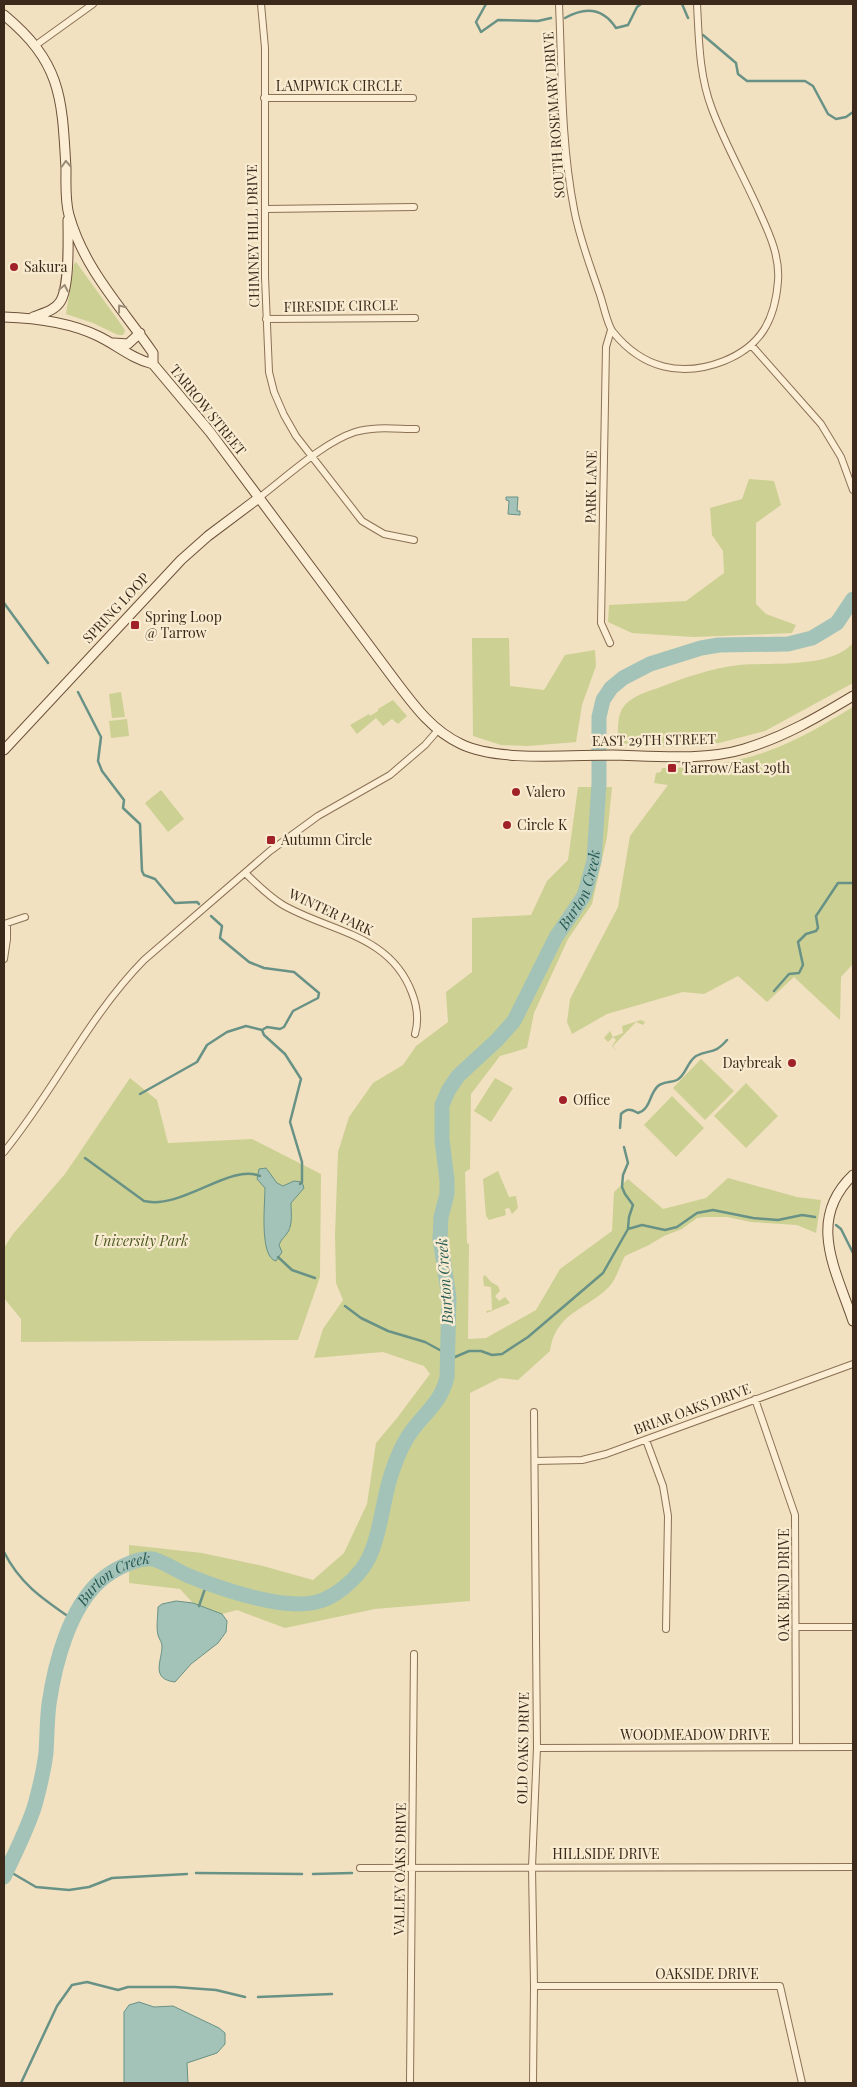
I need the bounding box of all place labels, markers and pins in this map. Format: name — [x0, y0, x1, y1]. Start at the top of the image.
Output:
place label: Sakura — [24, 257, 68, 276]
marker: Sakura — [8, 261, 20, 273]
place label: Spring Loop @ Tarrow — [145, 607, 222, 642]
marker: Spring Loop @ Tarrow — [129, 619, 141, 631]
place label: Tarrow/East 29th — [682, 758, 791, 777]
marker: Tarrow/East 29th — [666, 762, 678, 774]
place label: Valero — [525, 782, 566, 801]
marker: Valero — [510, 786, 522, 798]
place label: Circle K — [517, 815, 568, 834]
marker: Circle K — [501, 819, 513, 831]
place label: Autumn Circle — [280, 830, 372, 849]
marker: Autumn Circle — [265, 834, 277, 846]
place label: Daybreak — [722, 1053, 782, 1072]
marker: Daybreak — [786, 1057, 798, 1069]
place label: Office — [573, 1090, 610, 1109]
marker: Office — [557, 1094, 569, 1106]

